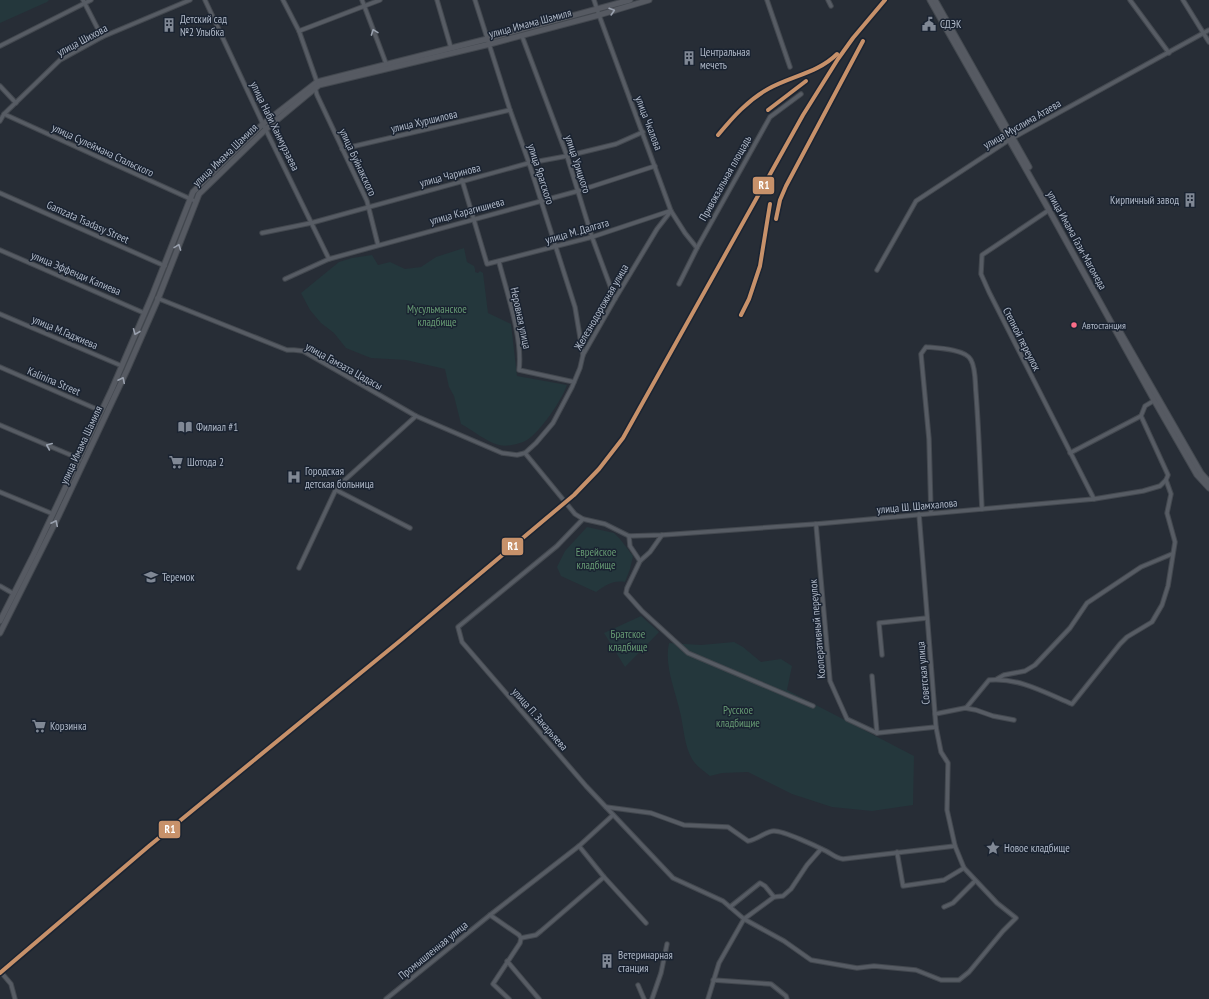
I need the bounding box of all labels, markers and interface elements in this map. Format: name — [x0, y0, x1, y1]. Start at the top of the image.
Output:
street label: улица Имама Шамиля — [487, 5, 573, 41]
one-way arrow — [608, 7, 615, 16]
place label: Детский сад №2 Улыбка — [180, 12, 227, 39]
public building icon: СДЭК — [921, 16, 937, 32]
building icon: Детский сад №2 Улыбка — [161, 17, 177, 33]
place label: СДЭК — [940, 17, 962, 31]
street label: улица Шихова — [54, 21, 110, 59]
one-way arrow — [371, 29, 379, 36]
place label: Центральная мечеть — [700, 45, 750, 72]
building icon: Центральная мечеть — [681, 50, 697, 66]
street label: улица Наби Ханмурзаева — [247, 79, 303, 173]
street label: улица Чкалова — [632, 94, 666, 152]
street label: улица Муслима Атаева — [981, 96, 1063, 152]
street label: улица Хуршилова — [389, 107, 459, 135]
street label: улица Сулеймана Стальского — [50, 120, 156, 180]
street label: улица Имама Шамиля — [190, 120, 260, 190]
street label: улица Буйнакского — [336, 126, 380, 198]
street label: улица Урицкого — [562, 133, 594, 195]
street label: Привокзальная площадь — [696, 133, 754, 223]
street label: улица Ярагского — [525, 142, 557, 206]
street label: улица Чаринова — [418, 160, 482, 190]
line badge: R1 — [752, 176, 775, 195]
text: R1 — [759, 178, 769, 192]
street label: улица Имама Гази-Магомеда — [1044, 188, 1110, 292]
building icon: Кирпичный завод — [1182, 192, 1198, 208]
place label: Кирпичный завод — [1110, 193, 1179, 207]
street label: улица Карагишиева — [428, 194, 506, 228]
street label: Gamzata Tsadasy Street — [45, 198, 131, 246]
street label: улица М. Далгата — [544, 215, 610, 247]
one-way arrow — [173, 244, 181, 251]
street label: улица Эффенди Капиева — [29, 248, 123, 298]
street label: Железнодорожная улица — [570, 262, 631, 353]
street label: Неровная улица — [508, 286, 534, 350]
park label: Мусульманское кладбище — [407, 302, 467, 329]
street label: Степной переулок — [1000, 305, 1044, 374]
street label: улица М.Гаджиева — [30, 312, 100, 352]
place label: Автостанция — [1082, 319, 1126, 332]
marker: Автостанция — [1069, 320, 1079, 330]
one-way arrow — [133, 328, 141, 335]
street label: улица Гамзата Цадасы — [303, 339, 385, 393]
street label: Kalinina Street — [25, 364, 83, 398]
one-way arrow — [117, 377, 125, 385]
street label: улица Имама Шамиля — [57, 404, 105, 486]
library icon: Филиал #1 — [177, 419, 193, 435]
place label: Филиал #1 — [196, 420, 238, 434]
one-way arrow — [45, 442, 52, 450]
supermarket icon: Шотода 2 — [168, 454, 184, 470]
place label: Шотода 2 — [187, 455, 224, 469]
place label: Городская детская больница — [305, 464, 374, 491]
hospital icon: Городская детская больница — [286, 469, 302, 485]
street label: улица Ш. Шамхалова — [876, 495, 958, 517]
one-way arrow — [50, 520, 58, 527]
line badge: R1 — [501, 537, 524, 556]
text: R1 — [508, 539, 518, 553]
park label: Еврейское кладбище — [576, 545, 617, 572]
school or university icon: Теремок — [143, 569, 159, 585]
place label: Теремок — [162, 570, 195, 584]
street label: Кооперативный переулок — [806, 578, 828, 679]
park label: Братское кладбище — [609, 627, 648, 654]
street label: Советская улица — [913, 641, 933, 705]
street label: улица П. Закарьяева — [509, 685, 571, 753]
park label: Русское кладбищие — [716, 703, 760, 730]
supermarket icon: Корзинка — [31, 718, 47, 734]
place label: Корзинка — [50, 719, 87, 733]
line badge: R1 — [158, 820, 181, 839]
text: R1 — [165, 822, 175, 836]
place icon: Новое кладбище — [985, 840, 1001, 856]
place label: Новое кладбище — [1004, 841, 1070, 855]
street label: Промышленная улица — [395, 918, 471, 982]
place label: Ветеринарная станция — [618, 948, 673, 975]
building icon: Ветеринарная станция — [599, 953, 615, 969]

